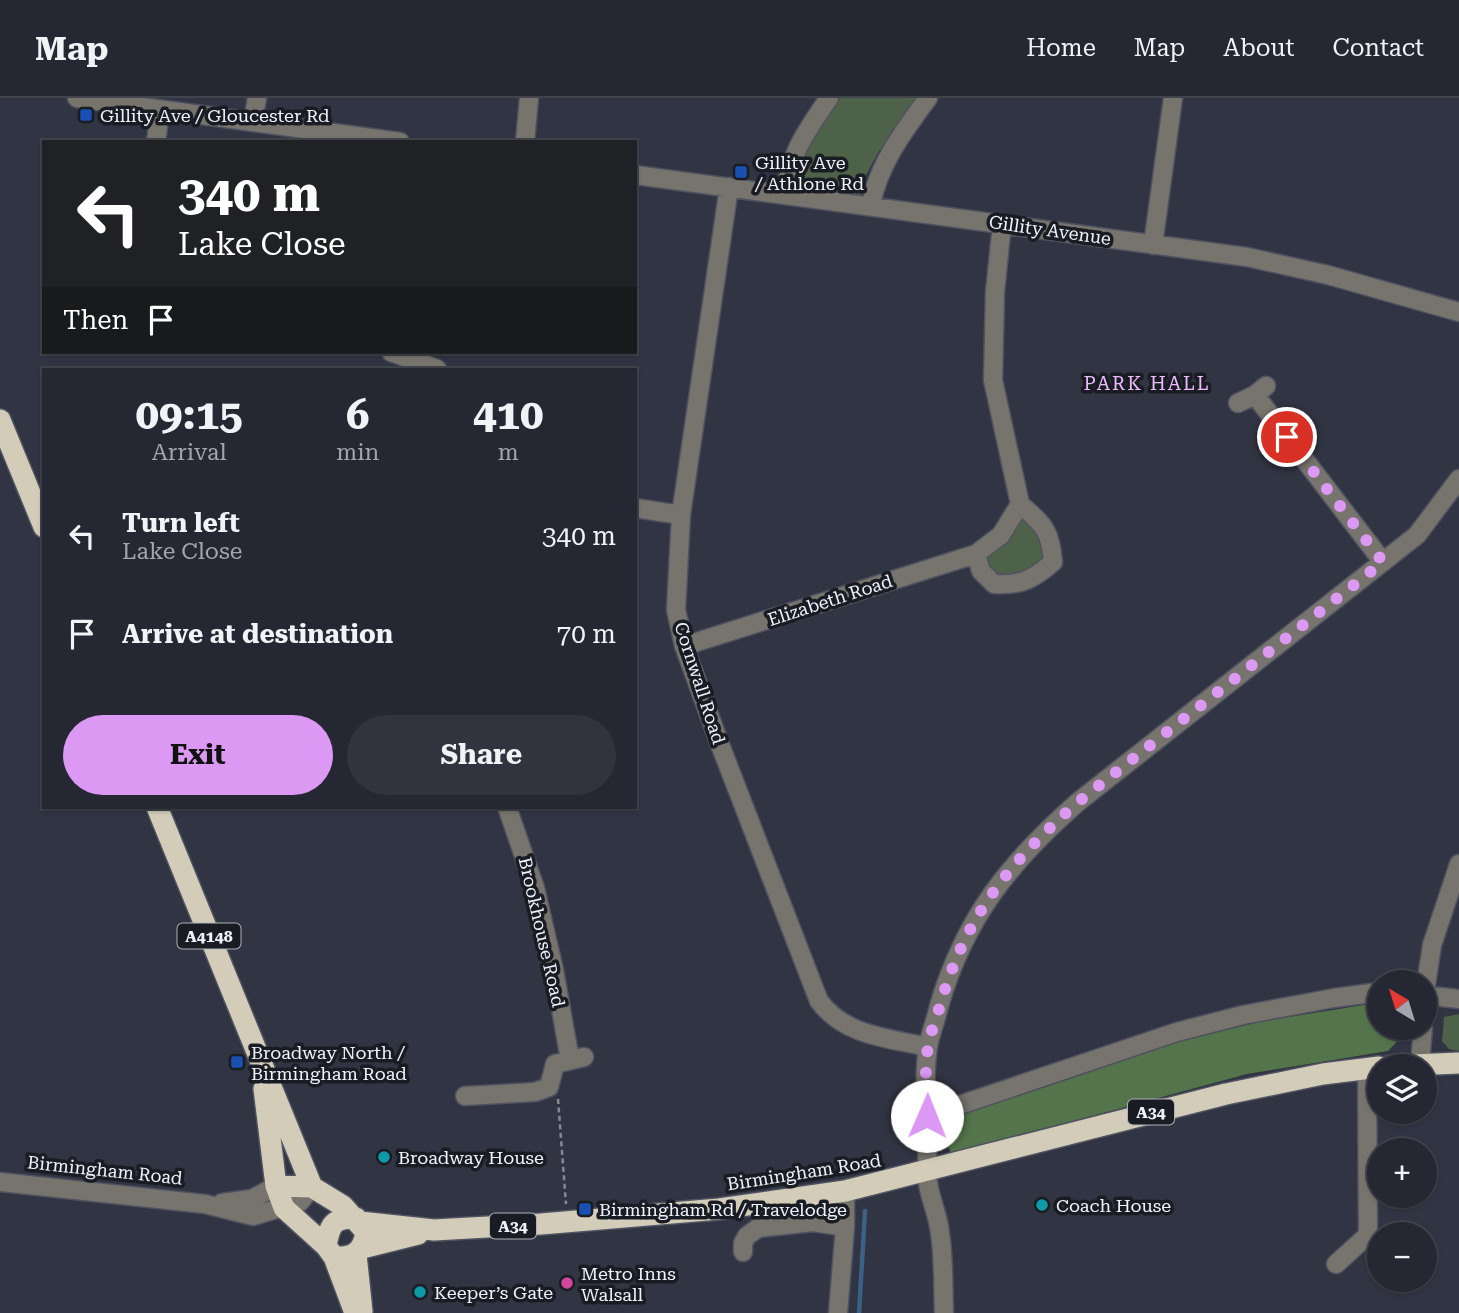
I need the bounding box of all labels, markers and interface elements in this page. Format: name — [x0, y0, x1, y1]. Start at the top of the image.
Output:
text: Map — [35, 29, 109, 68]
text: Home — [1026, 34, 1096, 62]
text: Map — [1134, 34, 1185, 62]
text: About — [1223, 34, 1294, 62]
text: Contact — [1332, 34, 1424, 62]
place label: Gillity Ave / Gloucester Rd — [100, 105, 330, 126]
marker: Gillity Ave / Gloucester Rd — [78, 107, 94, 123]
place label: Gillity Ave / Athlone Rd — [754, 152, 864, 194]
marker: Gillity Ave / Athlone Rd — [733, 164, 749, 180]
text: 340 m — [178, 166, 320, 223]
icon: left — [63, 168, 154, 259]
street label: Gillity Avenue — [988, 211, 1113, 249]
text: Lake Close — [178, 225, 346, 263]
icon: arrive — [142, 301, 180, 339]
text: Then — [63, 305, 128, 335]
district label: PARK HALL — [1083, 372, 1211, 395]
text: 09:15 — [136, 390, 243, 439]
text: 6 — [346, 390, 370, 439]
text: 410 — [473, 390, 543, 439]
pin — [1257, 407, 1317, 467]
icon: arrive — [1268, 418, 1306, 456]
text: Arrival — [152, 439, 226, 466]
text: min — [336, 439, 379, 466]
text: m — [498, 439, 519, 466]
text: Turn left — [122, 508, 240, 538]
icon: left — [63, 517, 101, 555]
text: 340 m — [542, 521, 616, 551]
text: Lake Close — [122, 538, 242, 565]
street label: Elizabeth Road — [765, 570, 895, 630]
icon: arrive — [63, 615, 101, 653]
text: Arrive at destination — [122, 619, 393, 649]
text: 70 m — [557, 619, 616, 649]
street label: Cornwall Road — [670, 619, 730, 747]
button: Exit — [63, 715, 333, 795]
button: Share — [347, 715, 616, 795]
street label: Brookhouse Road — [515, 855, 570, 1010]
road number: A4148 — [178, 923, 241, 948]
north arrow — [1367, 970, 1437, 1040]
map controls — [1367, 970, 1437, 1292]
place label: Broadway North / Birmingham Road — [251, 1042, 407, 1084]
marker: Broadway North / Birmingham Road — [229, 1054, 245, 1070]
button: layers — [1367, 1054, 1437, 1124]
position arrow — [890, 1079, 964, 1153]
road number: A34 — [1128, 1100, 1174, 1124]
button: + — [1367, 1138, 1437, 1208]
place label: Broadway House — [398, 1147, 544, 1168]
marker: Broadway House — [376, 1149, 392, 1165]
street label: Birmingham Road — [725, 1149, 883, 1195]
street label: Birmingham Road — [26, 1151, 184, 1189]
place label: Coach House — [1056, 1195, 1171, 1216]
marker: Coach House — [1034, 1197, 1050, 1213]
place label: Birmingham Rd / Travelodge — [599, 1199, 847, 1220]
marker: Birmingham Rd / Travelodge — [577, 1201, 593, 1217]
road number: A34 — [490, 1214, 536, 1238]
button: − — [1367, 1222, 1437, 1292]
place label: Metro Inns Walsall — [581, 1263, 676, 1305]
marker: Metro Inns Walsall — [559, 1275, 575, 1291]
place label: Keeper’s Gate — [434, 1282, 553, 1303]
marker: Keeper’s Gate — [412, 1284, 428, 1300]

